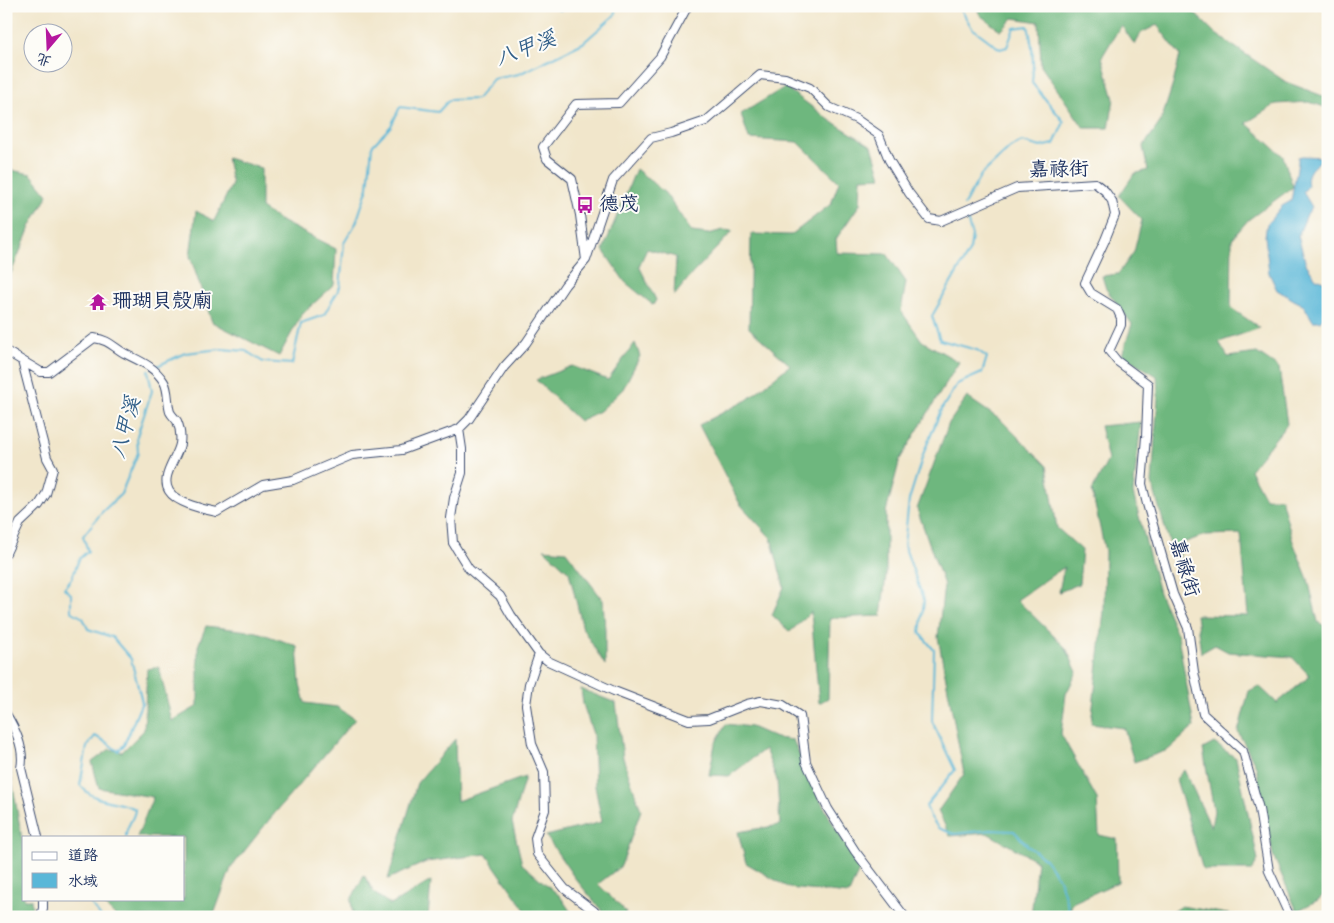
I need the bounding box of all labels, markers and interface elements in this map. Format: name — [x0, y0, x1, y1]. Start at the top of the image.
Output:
north arrow — [22, 22, 72, 72]
water label: 八甲溪 — [491, 24, 562, 75]
text: 北 — [34, 47, 54, 71]
street label: 嘉祿街 — [1029, 156, 1089, 186]
place label: 德茂 — [599, 191, 639, 220]
bus stop icon: 德茂 — [575, 195, 595, 215]
place label: 珊瑚貝殼廟 — [112, 288, 212, 317]
temple icon: 珊瑚貝殼廟 — [88, 292, 108, 312]
water label: 八甲溪 — [104, 393, 150, 462]
street label: 嘉祿街 — [1160, 535, 1206, 601]
legend — [22, 836, 185, 900]
text: 道路 — [68, 845, 98, 867]
text: 水域 — [68, 871, 98, 893]

